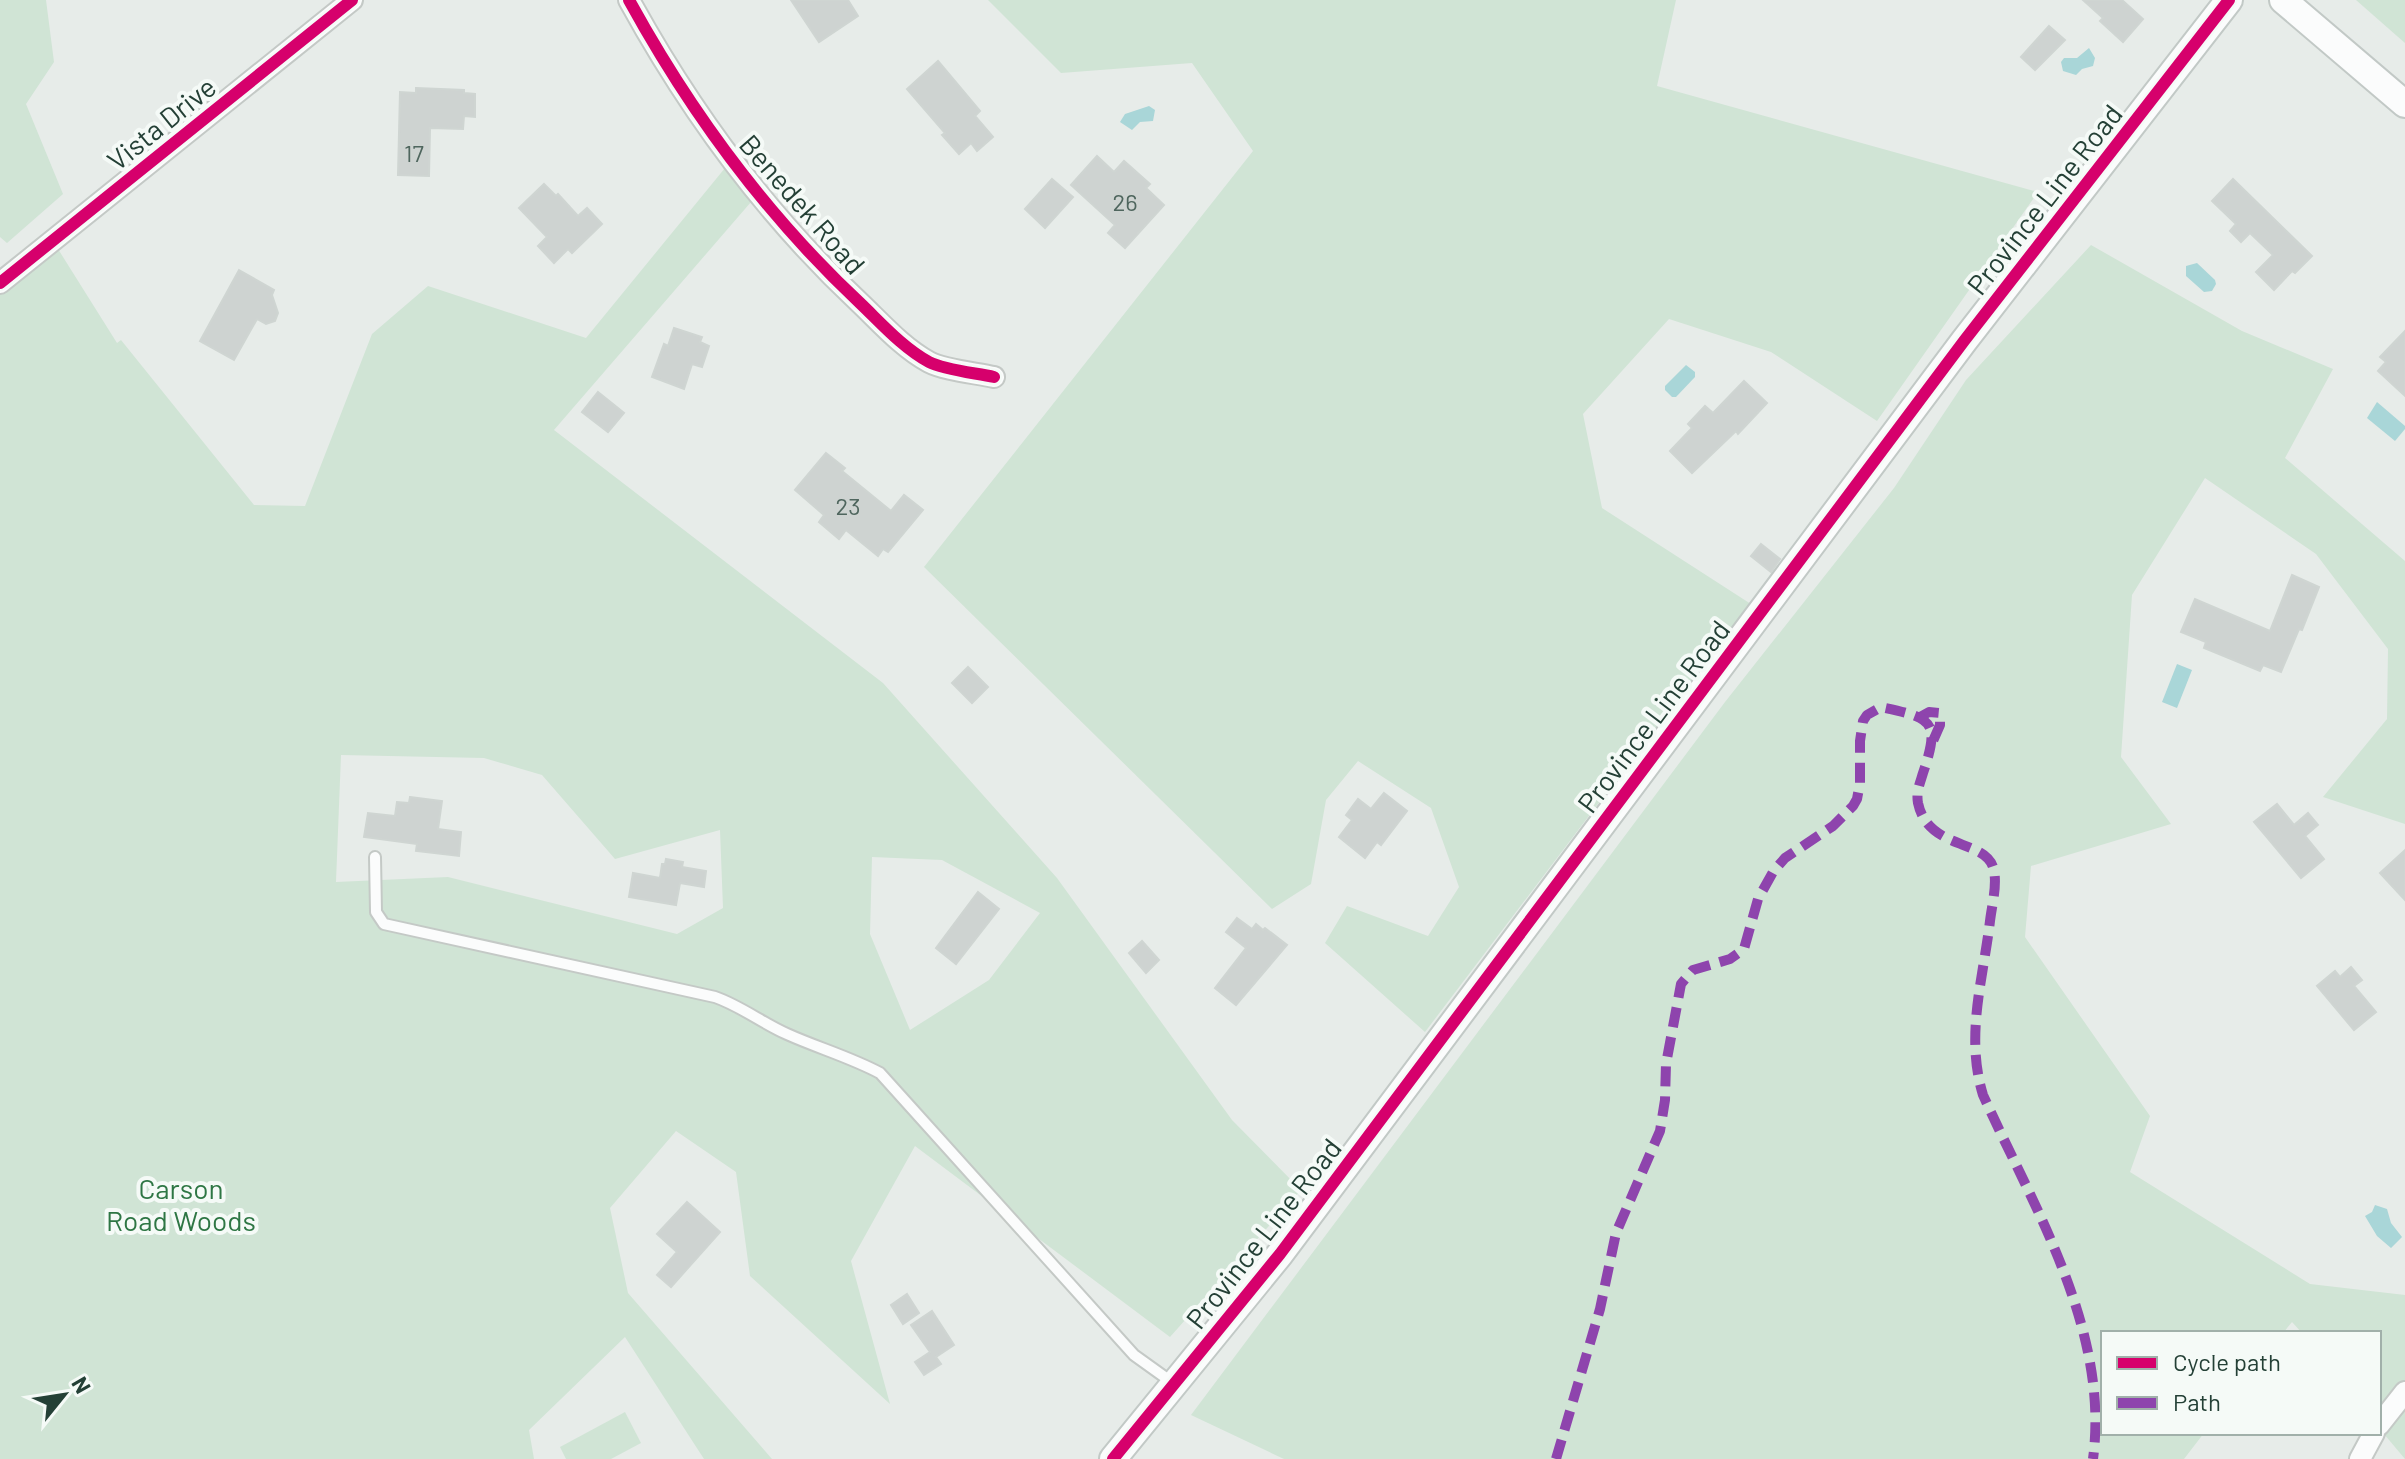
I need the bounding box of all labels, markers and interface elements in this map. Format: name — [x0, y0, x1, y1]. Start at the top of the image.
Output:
street label: Vista Drive — [100, 69, 222, 177]
street label: Province Line Road — [1959, 97, 2129, 301]
street label: Benedek Road — [733, 127, 873, 281]
house number: 17 — [404, 138, 424, 167]
house number: 26 — [1112, 187, 1138, 216]
house number: 23 — [835, 491, 861, 520]
street label: Province Line Road — [1570, 613, 1736, 819]
street label: Province Line Road — [1178, 1131, 1348, 1335]
park label: Carson Road Woods — [106, 1171, 256, 1237]
legend — [2101, 1331, 2381, 1435]
text: Cycle path — [2173, 1347, 2281, 1376]
north arrow — [24, 1355, 104, 1435]
text: N — [67, 1372, 97, 1397]
text: Path — [2173, 1387, 2221, 1416]

